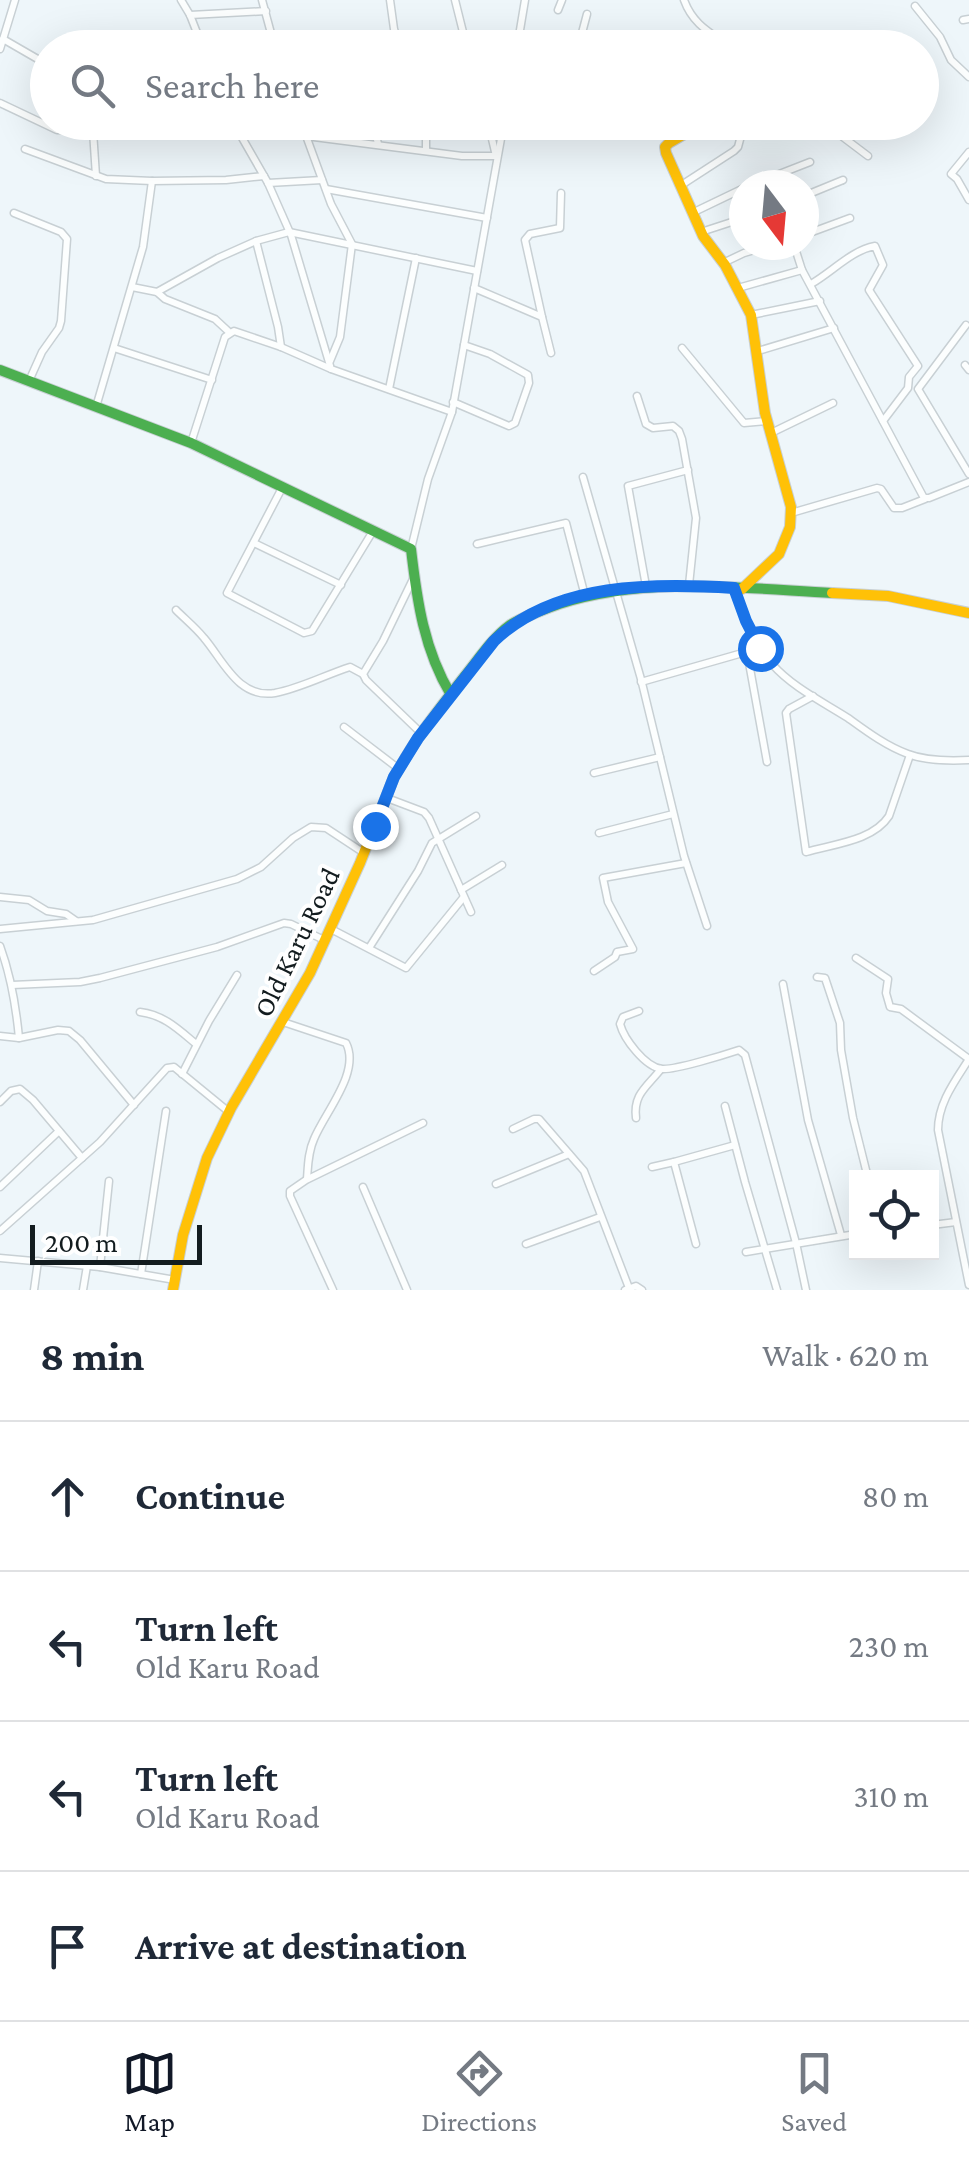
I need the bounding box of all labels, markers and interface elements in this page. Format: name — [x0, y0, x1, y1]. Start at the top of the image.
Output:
search box — [30, 30, 939, 140]
icon: search — [65, 58, 120, 113]
text: Search here — [145, 64, 319, 106]
north arrow — [729, 170, 819, 260]
route start — [738, 626, 784, 672]
route end — [353, 804, 399, 850]
street label: Old Karu Road — [247, 863, 346, 1022]
map controls — [849, 1170, 939, 1260]
button: locate — [849, 1170, 939, 1260]
scale bar — [30, 1220, 202, 1264]
text: 200 m — [45, 1227, 118, 1258]
text: 8 min — [40, 1332, 144, 1379]
text: Walk · 620 m — [762, 1337, 929, 1373]
icon: ahead — [40, 1469, 95, 1524]
text: Continue — [135, 1475, 285, 1517]
text: 80 m — [862, 1478, 929, 1514]
text: Turn left — [135, 1607, 278, 1649]
icon: left — [40, 1619, 95, 1674]
text: 230 m — [849, 1628, 929, 1664]
text: Old Karu Road — [135, 1649, 320, 1685]
text: Turn left — [135, 1757, 278, 1799]
icon: left — [40, 1769, 95, 1824]
text: 310 m — [853, 1778, 929, 1814]
text: Old Karu Road — [135, 1799, 320, 1835]
icon: arrive — [40, 1919, 95, 1974]
text: Arrive at destination — [135, 1925, 467, 1967]
tab: Map — [122, 2046, 177, 2137]
tab: Directions — [421, 2046, 537, 2137]
tab: Saved — [781, 2046, 847, 2137]

